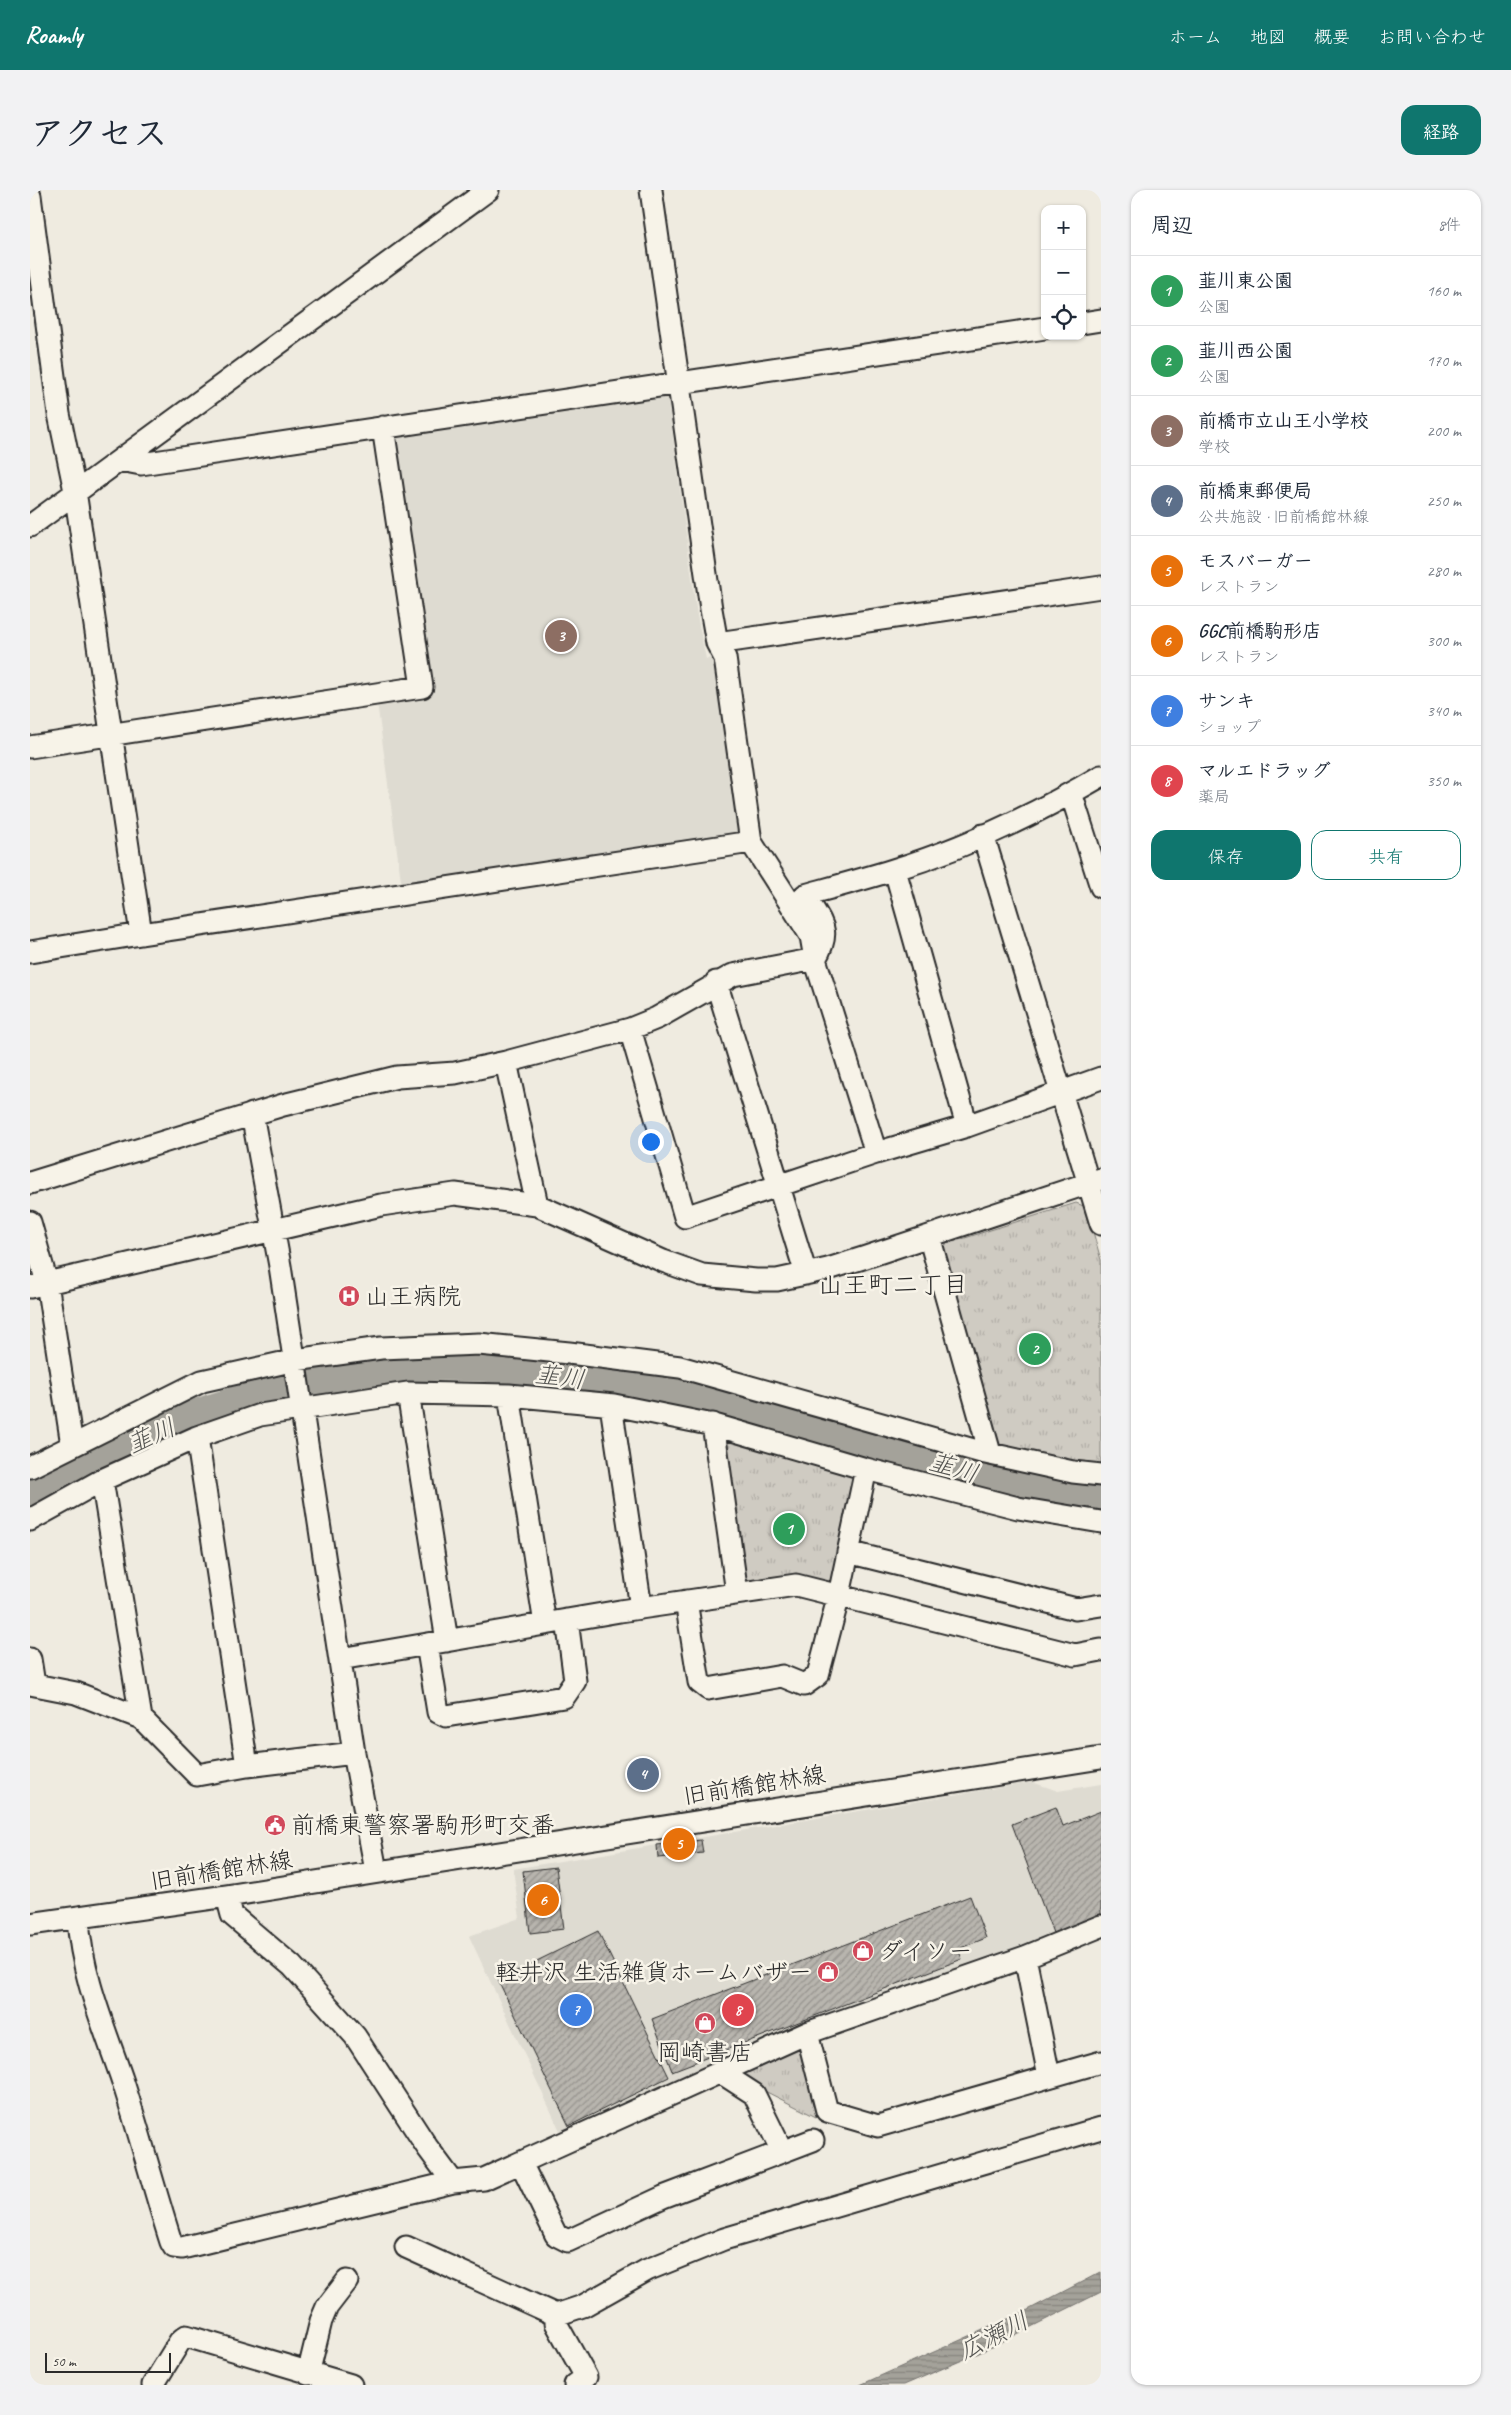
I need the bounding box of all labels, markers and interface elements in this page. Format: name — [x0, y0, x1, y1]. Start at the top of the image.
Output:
text: Roamly — [25, 20, 82, 50]
text: ホーム — [1169, 26, 1222, 48]
text: 地図 — [1250, 26, 1286, 48]
text: 概要 — [1314, 26, 1350, 48]
text: お問い合わせ — [1378, 26, 1486, 48]
button: 経路 — [1401, 105, 1481, 155]
text: アクセス — [30, 111, 168, 156]
map controls — [1041, 205, 1086, 340]
button: + — [1041, 205, 1086, 250]
text: 周辺 — [1151, 212, 1193, 238]
text: 8件 — [1438, 215, 1461, 235]
button: − — [1041, 250, 1086, 295]
text: 韮川東公園 — [1198, 269, 1293, 293]
text: 1 — [1163, 281, 1171, 301]
text: 160 m — [1427, 281, 1461, 301]
button: locate — [1041, 295, 1086, 340]
text: 公園 — [1198, 297, 1230, 317]
text: 韮川西公園 — [1198, 339, 1293, 363]
text: 2 — [1163, 351, 1171, 371]
text: 170 m — [1427, 351, 1461, 371]
text: 公園 — [1198, 367, 1230, 387]
text: 前橋市立山王小学校 — [1198, 409, 1369, 433]
text: 3 — [1163, 421, 1171, 441]
text: 200 m — [1427, 421, 1461, 441]
text: 学校 — [1198, 437, 1230, 457]
text: 前橋東郵便局 — [1198, 479, 1312, 503]
text: 4 — [1163, 491, 1171, 511]
text: 250 m — [1427, 491, 1461, 511]
text: 公共施設 · 旧前橋館林線 — [1198, 507, 1369, 527]
text: モスバーガー — [1198, 549, 1312, 573]
text: 5 — [1164, 561, 1170, 581]
text: 280 m — [1427, 561, 1461, 581]
text: レストラン — [1198, 577, 1279, 597]
pin: 3 — [545, 617, 577, 655]
text: GGC前橋駒形店 — [1198, 619, 1321, 643]
text: 6 — [1163, 631, 1171, 651]
text: 300 m — [1427, 631, 1461, 651]
text: レストラン — [1198, 647, 1279, 667]
text: サンキ — [1198, 689, 1255, 713]
text: 7 — [1163, 701, 1171, 721]
text: 340 m — [1427, 701, 1461, 721]
text: ショップ — [1198, 717, 1261, 737]
text: マルエドラッグ — [1198, 759, 1331, 783]
text: 8 — [1163, 771, 1171, 791]
text: 350 m — [1427, 771, 1461, 791]
text: 薬局 — [1198, 787, 1230, 807]
button: 保存 — [1151, 830, 1301, 880]
button: 共有 — [1311, 830, 1461, 880]
your location — [638, 1129, 664, 1155]
district label: 山王町二丁目 — [818, 1269, 968, 1301]
place label: 山王病院 — [365, 1281, 461, 1311]
hospital icon: 山王病院 — [337, 1284, 361, 1308]
pin: 2 — [1019, 1330, 1051, 1368]
water label: 韮川 — [533, 1358, 587, 1396]
water label: 韮川 — [122, 1411, 181, 1461]
water label: 韮川 — [925, 1446, 982, 1490]
pin: 1 — [773, 1510, 805, 1548]
pin: 4 — [627, 1755, 659, 1793]
street label: 旧前橋館林線 — [681, 1759, 827, 1811]
place label: 前橋東警察署駒形町交番 — [291, 1810, 555, 1840]
public building icon: 前橋東警察署駒形町交番 — [263, 1813, 287, 1837]
pin: 5 — [663, 1825, 695, 1863]
street label: 旧前橋館林線 — [148, 1844, 294, 1896]
pin: 6 — [527, 1881, 559, 1919]
place label: ダイソー — [879, 1936, 973, 1966]
shop icon: ダイソー — [851, 1939, 875, 1963]
place label: 軽井沢 生活雑貨ホームバザー — [495, 1957, 812, 1987]
shop icon: 軽井沢 生活雑貨ホームバザー — [816, 1960, 840, 1984]
pin: 7 — [560, 1991, 592, 2029]
pin: 8 — [722, 1991, 754, 2029]
shop icon: 岡崎書店 — [693, 2011, 717, 2035]
place label: 岡崎書店 — [657, 2037, 753, 2067]
water label: 広瀬川 — [953, 2305, 1034, 2367]
scale bar — [45, 2350, 171, 2373]
text: 50 m — [52, 2353, 76, 2370]

